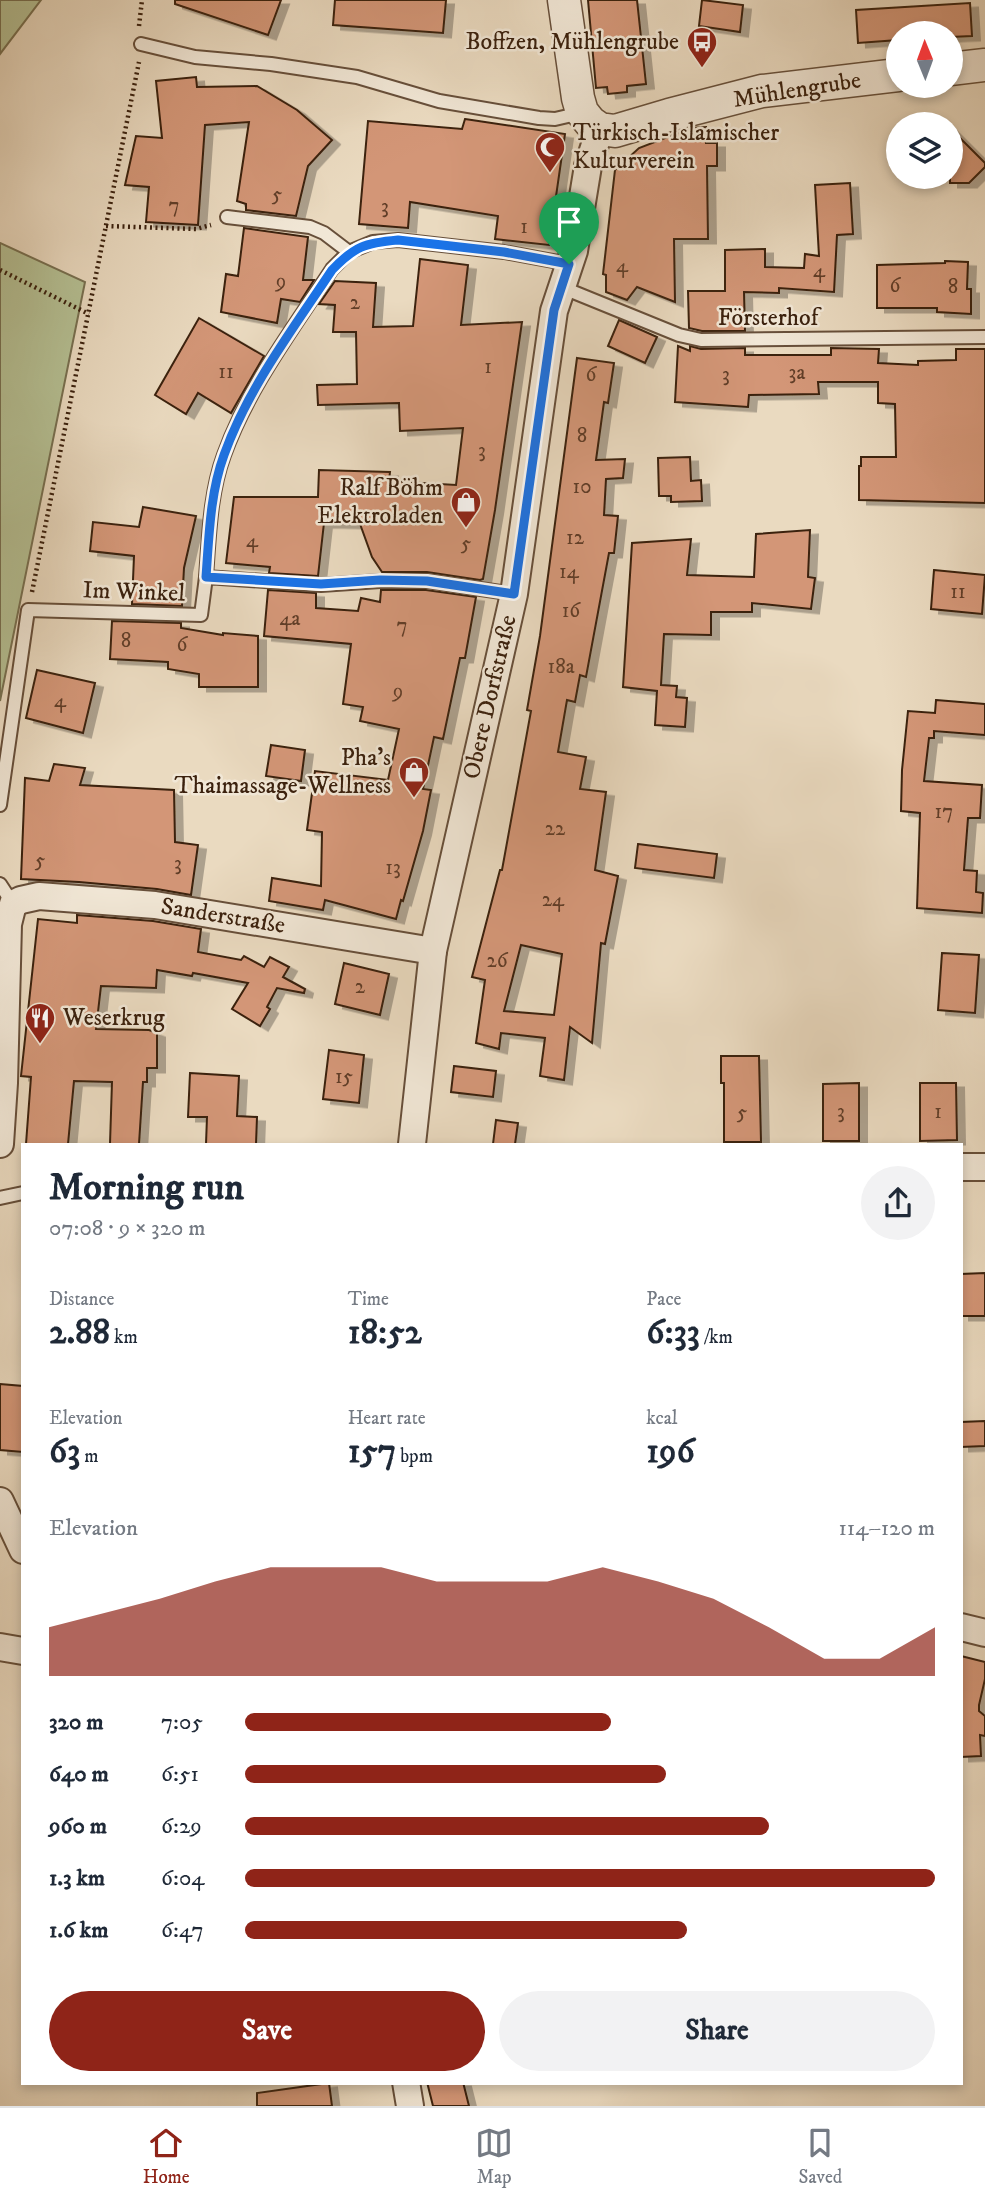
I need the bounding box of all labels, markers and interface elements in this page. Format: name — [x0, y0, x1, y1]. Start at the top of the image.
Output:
north arrow — [886, 21, 962, 98]
map controls — [886, 21, 963, 189]
bus stop icon: Boffzen, Mühlengrube — [685, 25, 719, 69]
place label: Boffzen, Mühlengrube — [465, 27, 679, 57]
street label: Mühlengrube — [731, 65, 863, 115]
button: layers — [886, 112, 963, 189]
place label: Türkisch-Islamischer Kulturverein — [573, 118, 779, 176]
mosque icon: Türkisch-Islamischer Kulturverein — [533, 130, 567, 174]
house number: 5 — [272, 182, 282, 208]
pin — [539, 192, 599, 264]
house number: 7 — [168, 193, 180, 219]
house number: 3 — [381, 194, 389, 220]
icon: arrive — [550, 203, 588, 241]
house number: 1 — [520, 214, 528, 240]
house number: 4 — [616, 253, 629, 279]
house number: 4 — [813, 258, 826, 284]
house number: 9 — [275, 269, 286, 295]
house number: 6 — [890, 273, 902, 299]
house number: 8 — [948, 274, 958, 300]
house number: 2 — [350, 290, 361, 316]
street label: Försterhof — [718, 303, 822, 333]
house number: 1 — [484, 354, 492, 380]
house number: 11 — [218, 359, 234, 385]
house number: 3a — [789, 360, 805, 386]
house number: 6 — [586, 362, 598, 388]
house number: 3 — [722, 362, 730, 388]
house number: 8 — [577, 423, 587, 449]
house number: 3 — [478, 438, 486, 464]
place label: Ralf Böhm Elektroladen — [317, 473, 443, 531]
house number: 10 — [573, 474, 591, 500]
shop icon: Ralf Böhm Elektroladen — [449, 485, 483, 529]
house number: 12 — [566, 525, 585, 551]
house number: 4 — [246, 528, 259, 554]
house number: 5 — [461, 531, 471, 557]
house number: 14 — [559, 559, 580, 585]
street label: Im Winkel — [82, 575, 187, 609]
house number: 11 — [950, 579, 966, 605]
house number: 16 — [562, 598, 581, 624]
house number: 4a — [279, 606, 301, 632]
street label: Obere Dorfstraße — [457, 612, 523, 782]
house number: 7 — [396, 613, 408, 639]
house number: 8 — [121, 628, 131, 654]
house number: 6 — [177, 632, 189, 658]
house number: 18a — [547, 654, 575, 680]
house number: 9 — [392, 679, 403, 705]
house number: 4 — [54, 688, 67, 714]
place label: Pha's Thaimassage-Wellness — [174, 743, 391, 801]
shop icon: Pha's Thaimassage-Wellness — [397, 755, 431, 799]
house number: 17 — [935, 799, 953, 825]
house number: 22 — [545, 816, 566, 842]
house number: 5 — [35, 848, 45, 874]
house number: 3 — [174, 851, 182, 877]
house number: 13 — [385, 855, 401, 881]
house number: 24 — [542, 887, 565, 913]
street label: Sanderstraße — [159, 891, 287, 941]
house number: 26 — [486, 948, 509, 974]
house number: 2 — [355, 974, 366, 1000]
restaurant icon: Weserkrug — [23, 1001, 57, 1045]
place label: Weserkrug — [62, 1003, 165, 1033]
house number: 15 — [335, 1064, 353, 1090]
house number: 3 — [837, 1099, 845, 1125]
house number: 1 — [934, 1099, 942, 1125]
house number: 5 — [737, 1100, 747, 1126]
text: Morning run — [49, 1164, 244, 1212]
button: share — [861, 1166, 935, 1240]
text: 07:08 · 9 × 320 m — [49, 1214, 206, 1243]
text: Distance — [49, 1288, 114, 1311]
text: Time — [348, 1288, 389, 1311]
text: Pace — [646, 1288, 681, 1311]
text: 2.88 — [49, 1311, 110, 1355]
text: 18:52 — [348, 1311, 422, 1355]
text: 6:33 — [646, 1311, 700, 1355]
text: km — [110, 1326, 138, 1349]
text: /km — [700, 1326, 733, 1349]
text: Elevation — [49, 1407, 123, 1430]
text: Heart rate — [348, 1407, 426, 1430]
text: kcal — [646, 1407, 678, 1430]
text: 63 — [49, 1430, 80, 1474]
text: 157 — [348, 1430, 396, 1474]
text: 196 — [646, 1430, 695, 1474]
text: m — [80, 1445, 99, 1468]
text: bpm — [396, 1445, 433, 1468]
text: Elevation — [49, 1514, 138, 1543]
text: 114–120 m — [838, 1514, 935, 1543]
text: 320 m — [49, 1708, 103, 1737]
text: 7:05 — [161, 1708, 203, 1737]
text: 640 m — [49, 1760, 109, 1789]
text: 6:51 — [161, 1760, 199, 1789]
text: 960 m — [49, 1812, 107, 1841]
text: 6:29 — [161, 1812, 202, 1841]
text: 1.3 km — [49, 1864, 105, 1893]
text: 6:04 — [161, 1864, 205, 1893]
text: 1.6 km — [49, 1916, 108, 1945]
text: 6:47 — [161, 1916, 204, 1945]
button: Save — [49, 1991, 485, 2071]
button: Share — [499, 1991, 935, 2071]
tab: Home — [143, 2124, 190, 2189]
tab: Map — [475, 2124, 513, 2189]
tab: Saved — [799, 2124, 842, 2189]

